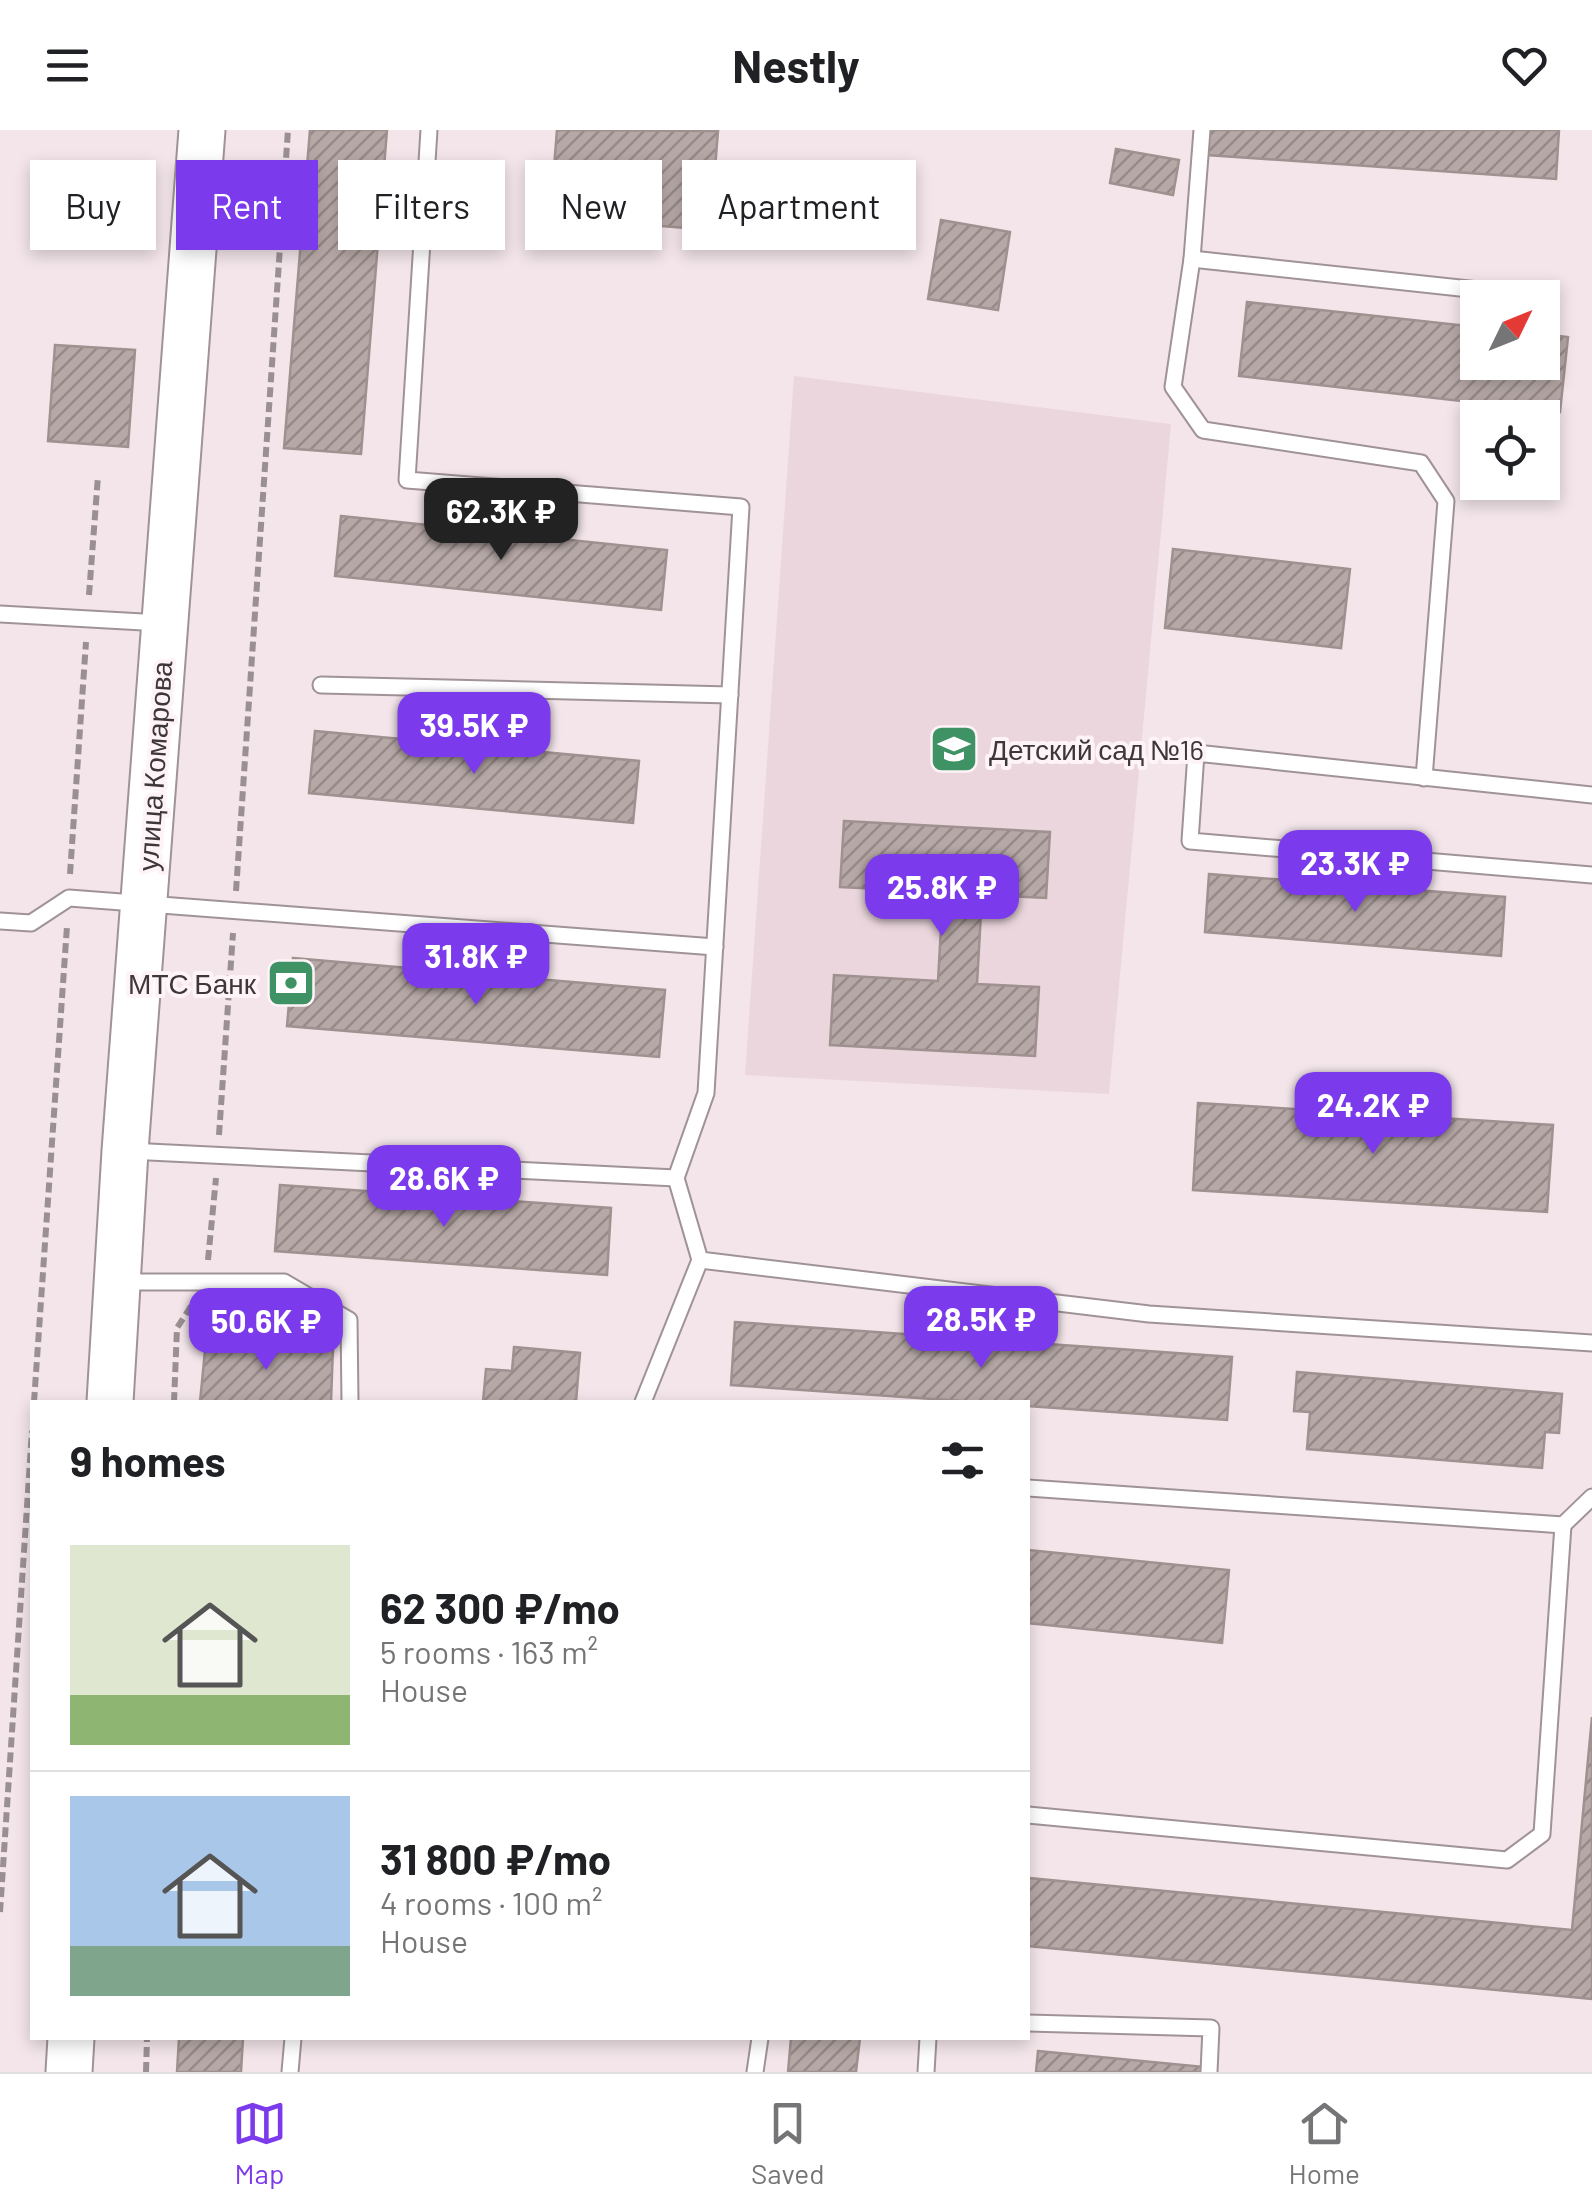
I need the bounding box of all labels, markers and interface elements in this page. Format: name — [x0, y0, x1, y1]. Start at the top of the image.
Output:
icon: menu — [40, 38, 95, 93]
text: Nestly — [732, 38, 860, 92]
icon: heart — [1497, 38, 1552, 93]
chip: Buy — [30, 160, 156, 250]
chip: Rent — [176, 160, 318, 250]
chip: Filters — [338, 160, 505, 250]
chip: New — [525, 160, 662, 250]
chip: Apartment — [682, 160, 916, 250]
north arrow — [1460, 280, 1560, 380]
map controls — [1460, 280, 1560, 500]
button: locate — [1460, 400, 1560, 500]
pin: 62.3K ₽ — [409, 478, 593, 563]
text: 62.3K ₽ — [446, 491, 556, 529]
street label: улица Комарова — [130, 659, 178, 872]
pin: 39.5K ₽ — [382, 692, 566, 777]
text: 39.5K ₽ — [419, 705, 529, 743]
school or university icon: Детский сад №16 — [928, 723, 980, 775]
place label: Детский сад №16 — [989, 732, 1204, 766]
pin: 23.3K ₽ — [1263, 830, 1447, 915]
text: 23.3K ₽ — [1300, 843, 1410, 881]
pin: 25.8K ₽ — [850, 854, 1034, 939]
text: 25.8K ₽ — [887, 867, 997, 905]
pin: 31.8K ₽ — [384, 923, 568, 1008]
text: 31.8K ₽ — [424, 936, 528, 974]
bank icon: МТС Банк — [265, 957, 317, 1009]
place label: МТС Банк — [128, 966, 257, 1000]
pin: 24.2K ₽ — [1281, 1072, 1465, 1157]
text: 24.2K ₽ — [1317, 1085, 1429, 1123]
pin: 28.6K ₽ — [352, 1145, 536, 1230]
text: 28.6K ₽ — [389, 1158, 499, 1196]
pin: 28.5K ₽ — [889, 1286, 1073, 1371]
pin: 50.6K ₽ — [174, 1288, 358, 1373]
text: 28.5K ₽ — [926, 1299, 1036, 1337]
text: 50.6K ₽ — [211, 1301, 321, 1339]
icon: filters — [935, 1433, 990, 1488]
text: 9 homes — [70, 1435, 226, 1485]
text: 62 300 ₽/mo — [380, 1582, 620, 1632]
icon: home — [150, 1585, 270, 1705]
text: 5 rooms · 163 m² — [380, 1632, 598, 1670]
text: House — [380, 1670, 468, 1708]
text: 31 800 ₽/mo — [380, 1833, 611, 1883]
icon: home — [150, 1836, 270, 1956]
text: 4 rooms · 100 m² — [380, 1883, 602, 1921]
text: House — [380, 1921, 468, 1959]
tab: Map — [232, 2096, 287, 2190]
tab: Saved — [751, 2096, 825, 2190]
tab: Home — [1289, 2096, 1360, 2190]

